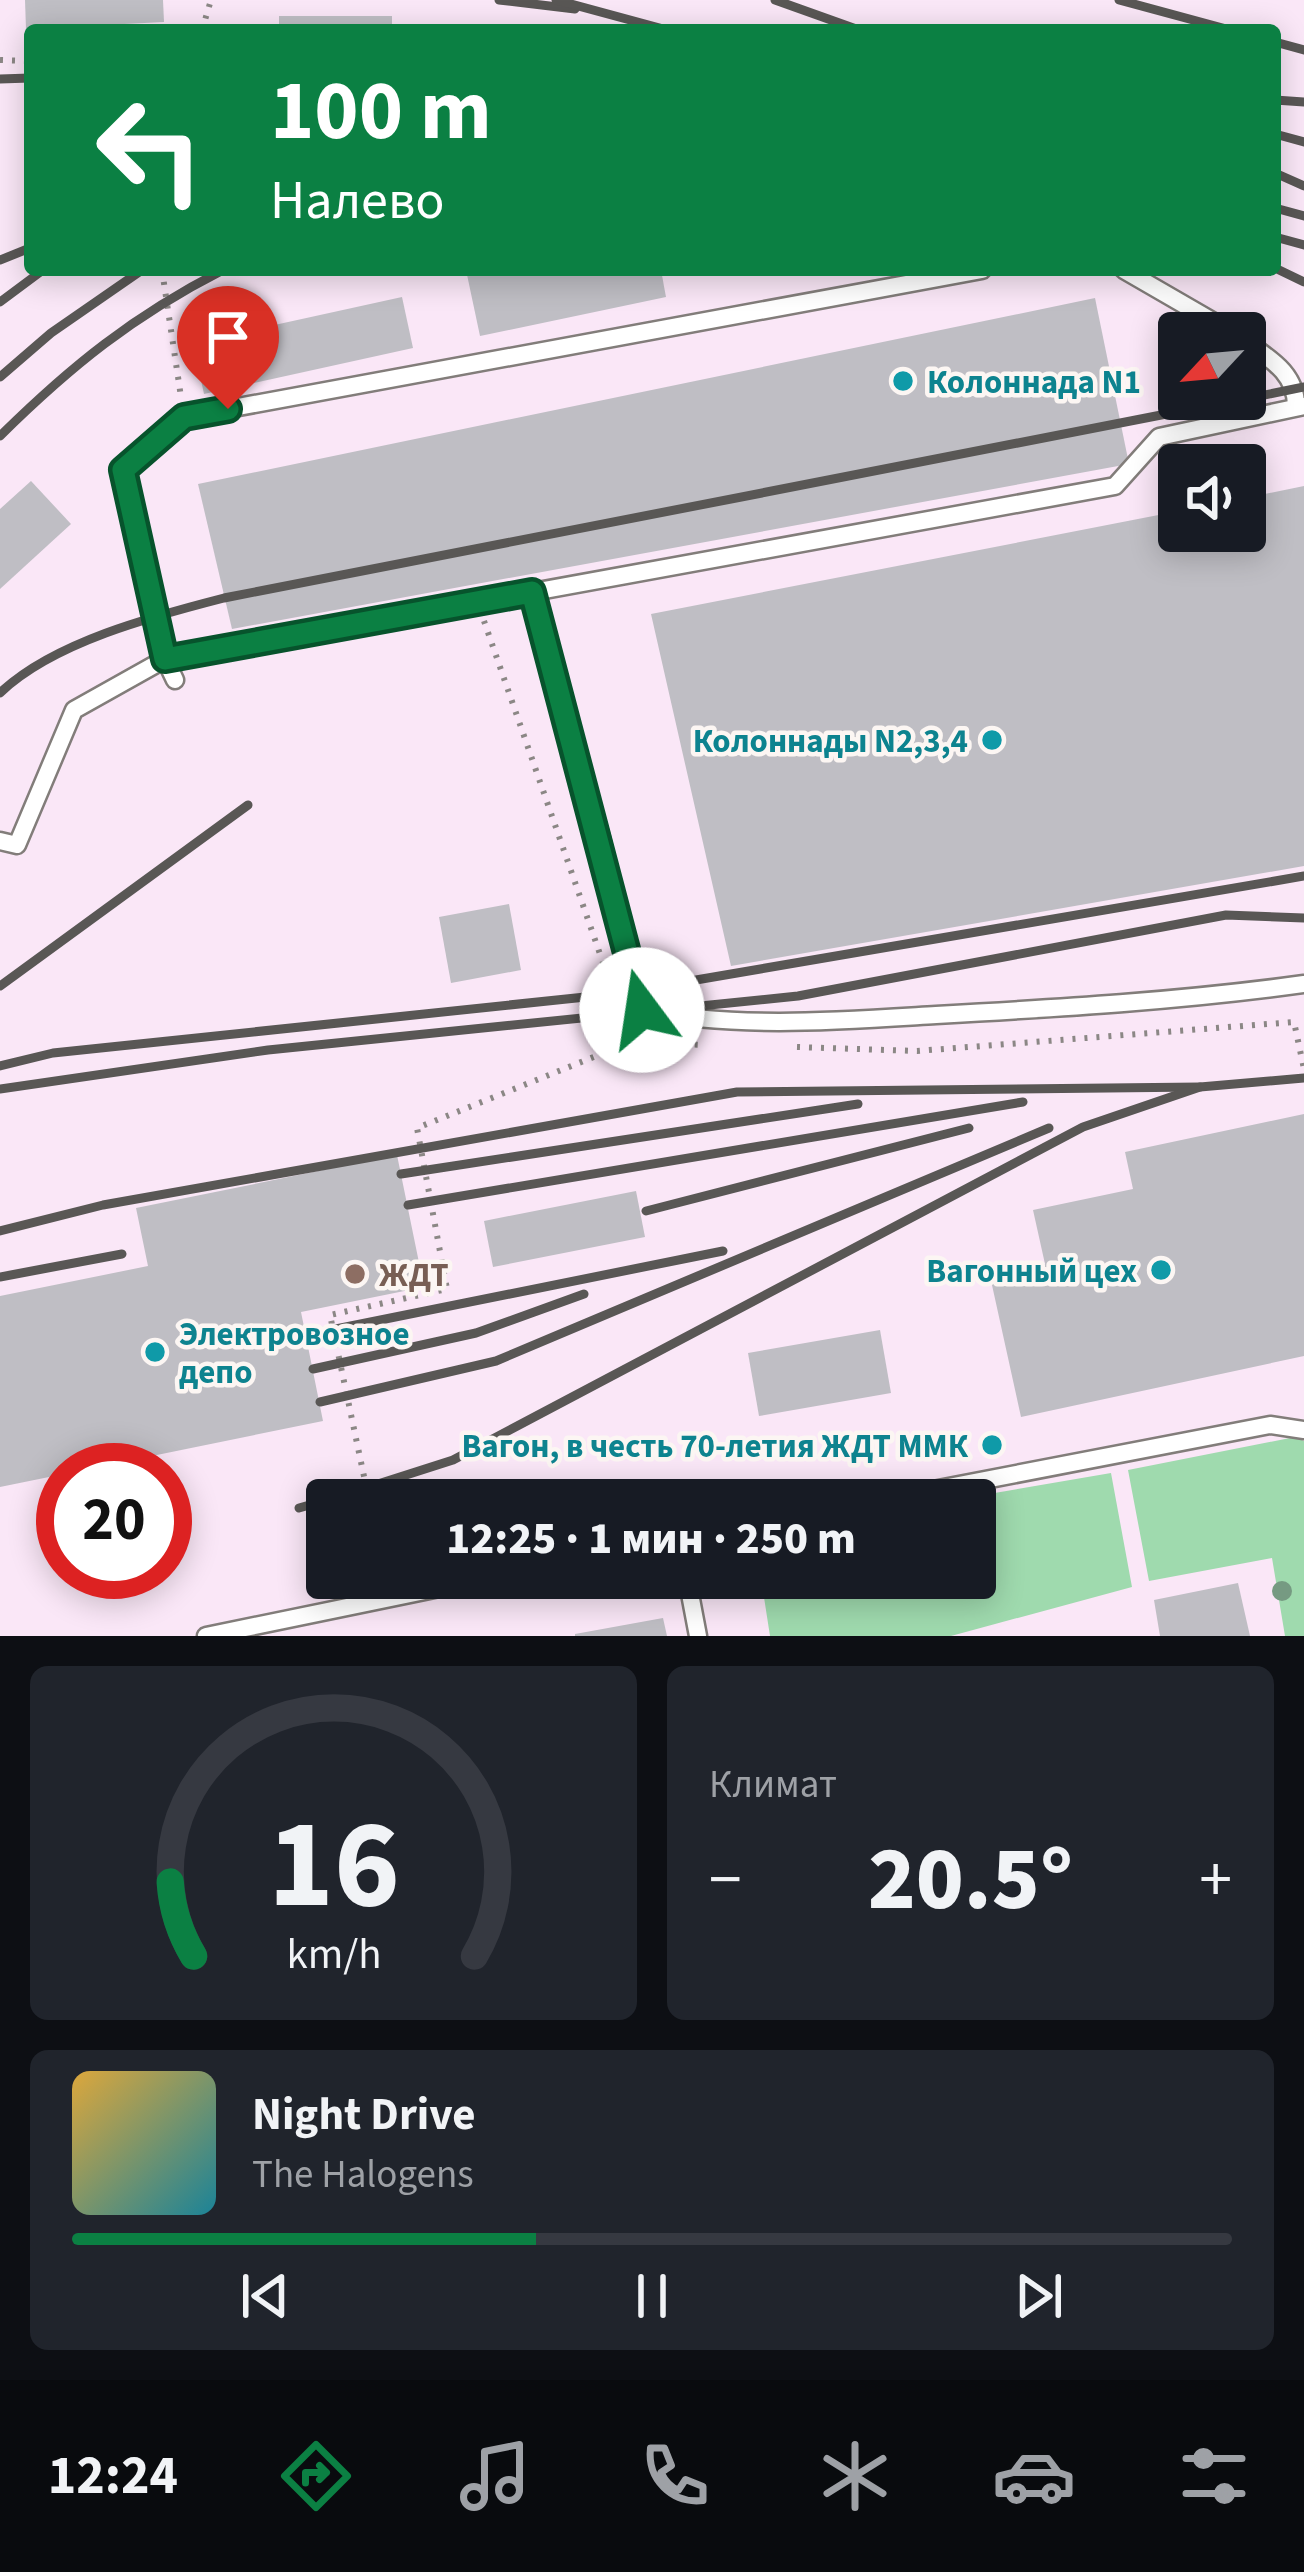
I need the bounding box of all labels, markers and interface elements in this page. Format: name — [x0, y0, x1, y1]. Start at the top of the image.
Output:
text: 100 m — [270, 52, 492, 172]
icon: left — [72, 72, 228, 228]
text: Налево — [270, 163, 445, 240]
pin — [177, 286, 279, 409]
icon: arrive — [195, 304, 261, 370]
north arrow — [1158, 312, 1266, 420]
map controls — [1158, 312, 1266, 552]
place label: Колоннада N1 — [927, 359, 1141, 406]
marker: Колоннада N1 — [890, 368, 916, 394]
button: sound — [1158, 444, 1266, 552]
place label: Колоннады N2,3,4 — [693, 718, 968, 765]
marker: Колоннады N2,3,4 — [979, 727, 1005, 753]
position arrow — [579, 947, 705, 1073]
place label: Вагонный цех — [926, 1248, 1137, 1295]
place label: ЖДТ — [379, 1252, 449, 1299]
marker: Вагонный цех — [1148, 1257, 1174, 1283]
marker: ЖДТ — [342, 1261, 368, 1287]
place label: Электровозное депо — [179, 1311, 410, 1396]
marker: Электровозное депо — [142, 1339, 168, 1365]
place label: Вагон, в честь 70-летия ЖДТ ММК — [461, 1423, 969, 1470]
marker: Вагон, в честь 70-летия ЖДТ ММК — [979, 1432, 1005, 1458]
speed limit sign: 20 — [36, 1443, 192, 1599]
text: 12:25 · 1 мин · 250 m — [446, 1507, 856, 1571]
text: Климат — [709, 1757, 837, 1813]
text: 16 — [268, 1777, 399, 1955]
text: 20.5° — [868, 1816, 1073, 1944]
text: − — [709, 1833, 742, 1927]
text: + — [1199, 1833, 1232, 1927]
text: km/h — [286, 1924, 381, 1985]
text: Night Drive — [252, 2083, 476, 2147]
text: The Halogens — [252, 2147, 474, 2203]
icon: previous — [232, 2263, 298, 2329]
icon: pause — [619, 2263, 685, 2329]
icon: next — [1006, 2263, 1072, 2329]
icon: directions — [274, 2434, 358, 2518]
icon: music — [453, 2434, 537, 2518]
icon: phone — [633, 2434, 717, 2518]
icon: climate — [813, 2434, 897, 2518]
icon: car — [992, 2434, 1076, 2518]
icon: filters — [1172, 2434, 1256, 2518]
text: 12:24 — [48, 2438, 178, 2515]

